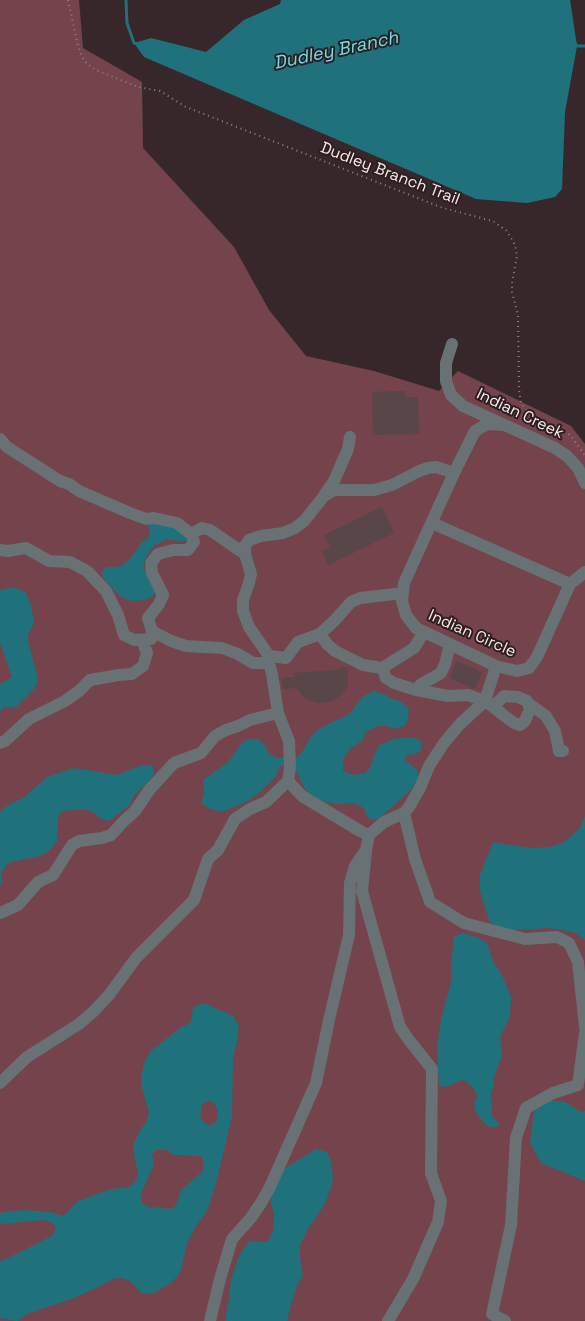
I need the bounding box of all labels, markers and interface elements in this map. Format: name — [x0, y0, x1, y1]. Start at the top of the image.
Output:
water label: Dudley Branch — [272, 27, 400, 75]
street label: Dudley Branch Trail — [318, 139, 462, 209]
street label: Indian Creek — [473, 385, 567, 443]
street label: Indian Circle — [425, 606, 519, 662]

